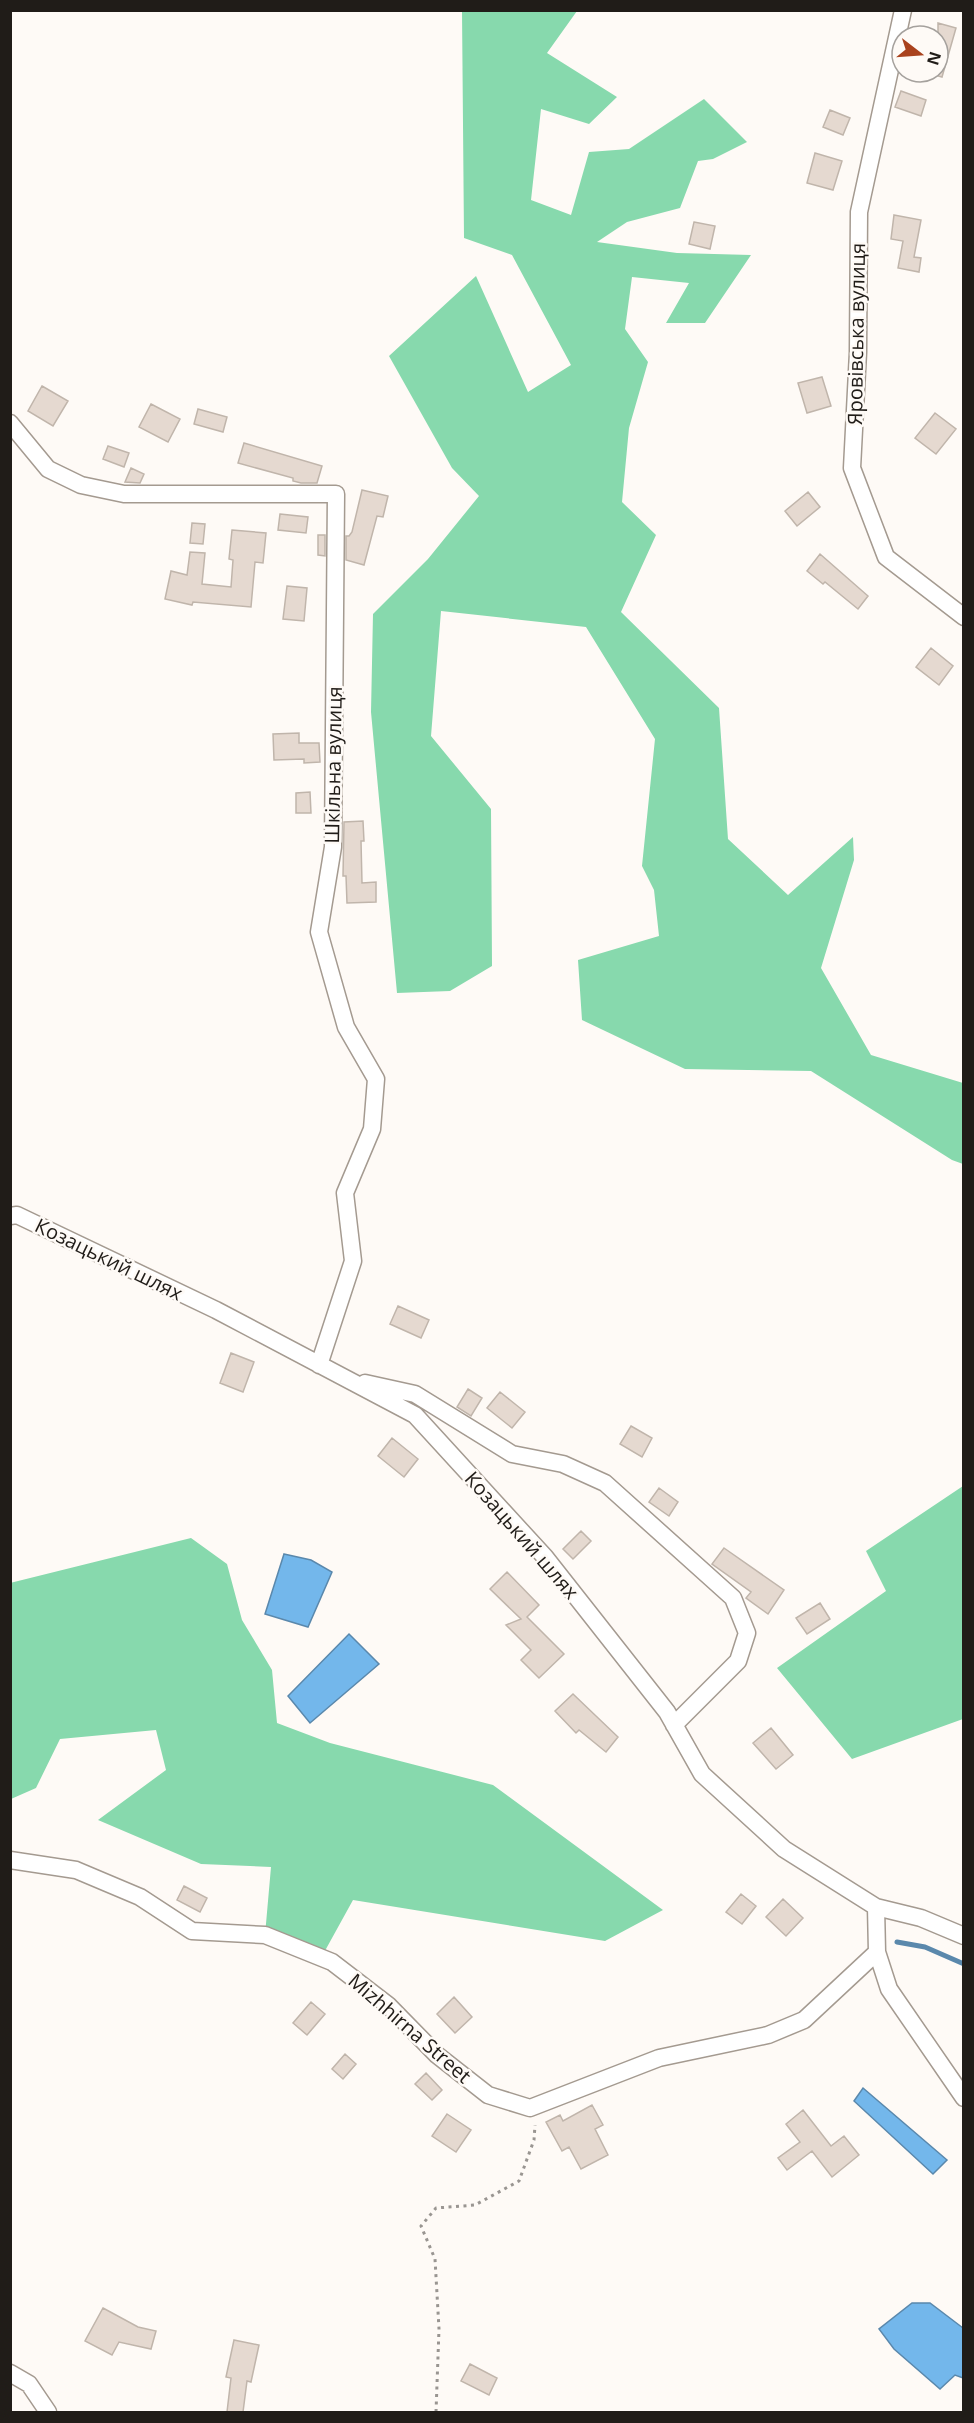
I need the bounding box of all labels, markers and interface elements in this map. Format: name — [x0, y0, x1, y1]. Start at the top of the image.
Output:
north arrow — [890, 24, 950, 84]
text: N — [922, 49, 947, 68]
street label: Яровівська вулиця — [841, 243, 871, 425]
street label: Шкільна вулиця — [318, 686, 348, 844]
street label: Козацький шлях — [31, 1212, 188, 1307]
street label: Козацький шлях — [459, 1465, 585, 1605]
street label: Mizhhirna Street — [343, 1967, 477, 2089]

